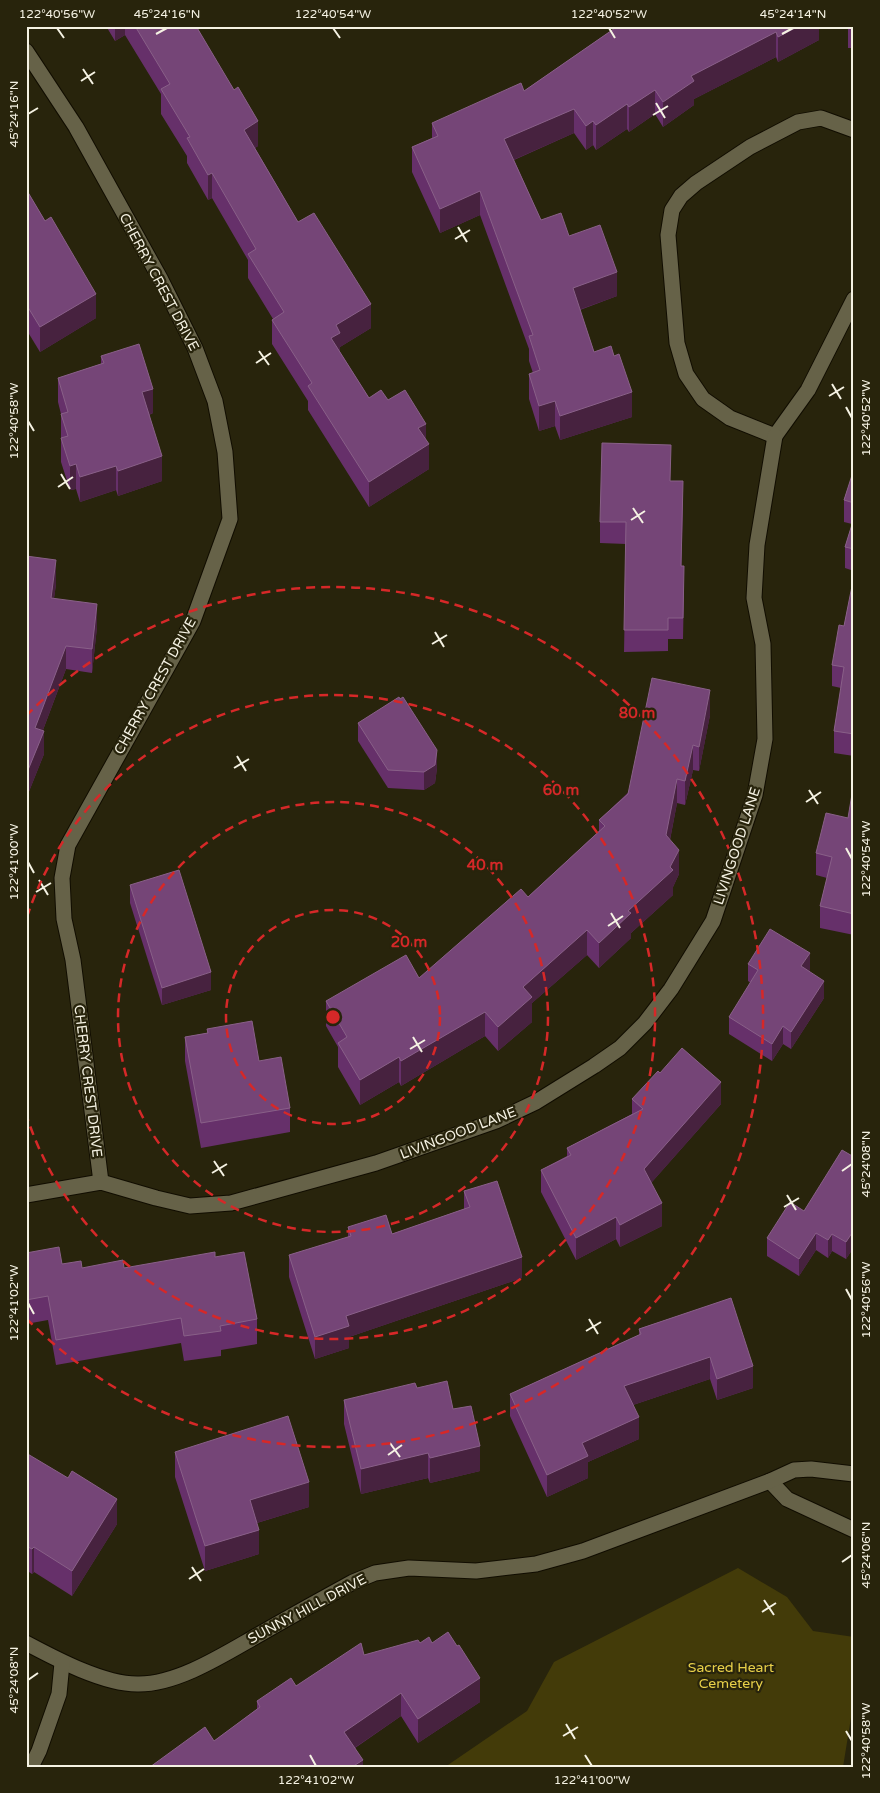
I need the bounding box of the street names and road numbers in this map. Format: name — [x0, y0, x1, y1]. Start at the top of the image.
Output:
street label: CHERRY CREST DRIVE — [115, 210, 203, 354]
street label: CHERRY CREST DRIVE — [110, 615, 200, 757]
street label: LIVINGOOD LANE — [710, 785, 764, 907]
street label: CHERRY CREST DRIVE — [70, 1004, 106, 1158]
street label: LIVINGOOD LANE — [398, 1103, 518, 1163]
street label: SUNNY HILL DRIVE — [245, 1571, 369, 1647]

